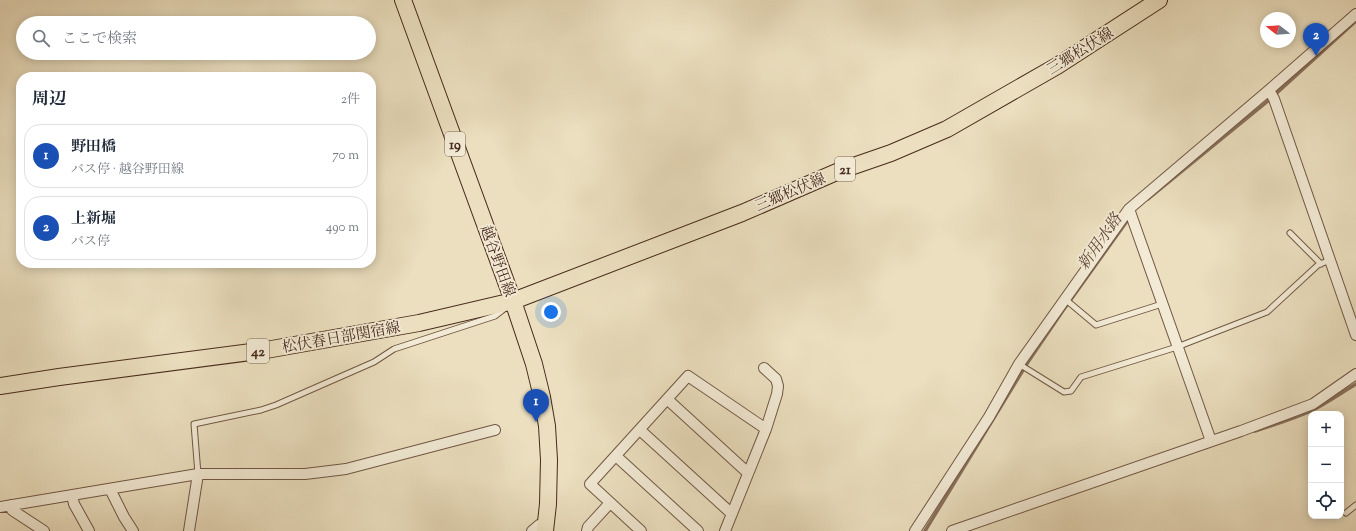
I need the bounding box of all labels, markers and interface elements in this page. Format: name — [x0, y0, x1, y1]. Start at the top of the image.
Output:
north arrow — [1260, 12, 1296, 48]
search box — [16, 16, 376, 60]
street label: 三郷松伏線 — [1043, 23, 1118, 81]
pin: 2 — [1303, 23, 1329, 56]
icon: search — [30, 27, 52, 49]
text: ここで検索 — [62, 29, 137, 50]
text: 周辺 — [32, 88, 66, 112]
text: 2件 — [341, 91, 360, 109]
road number: 19 — [445, 132, 465, 156]
text: 野田橋 — [71, 137, 116, 158]
text: 1 — [44, 147, 48, 165]
text: 70 m — [332, 147, 359, 165]
road number: 21 — [835, 157, 855, 181]
text: バス停 · 越谷野田線 — [71, 161, 184, 179]
street label: 三郷松伏線 — [752, 169, 829, 218]
text: 上新堀 — [71, 209, 116, 230]
water label: 新用水路 — [1073, 209, 1129, 275]
text: 2 — [43, 219, 49, 237]
text: 490 m — [326, 219, 359, 237]
street label: 越谷野田線 — [474, 223, 519, 300]
text: バス停 — [71, 233, 110, 251]
your location — [541, 302, 561, 322]
street label: 松伏春日部関宿線 — [280, 318, 402, 359]
road number: 42 — [247, 339, 269, 363]
pin: 1 — [523, 389, 549, 422]
map controls — [1308, 411, 1344, 519]
button: + — [1308, 411, 1344, 447]
button: − — [1308, 447, 1344, 483]
button: locate — [1308, 483, 1344, 519]

